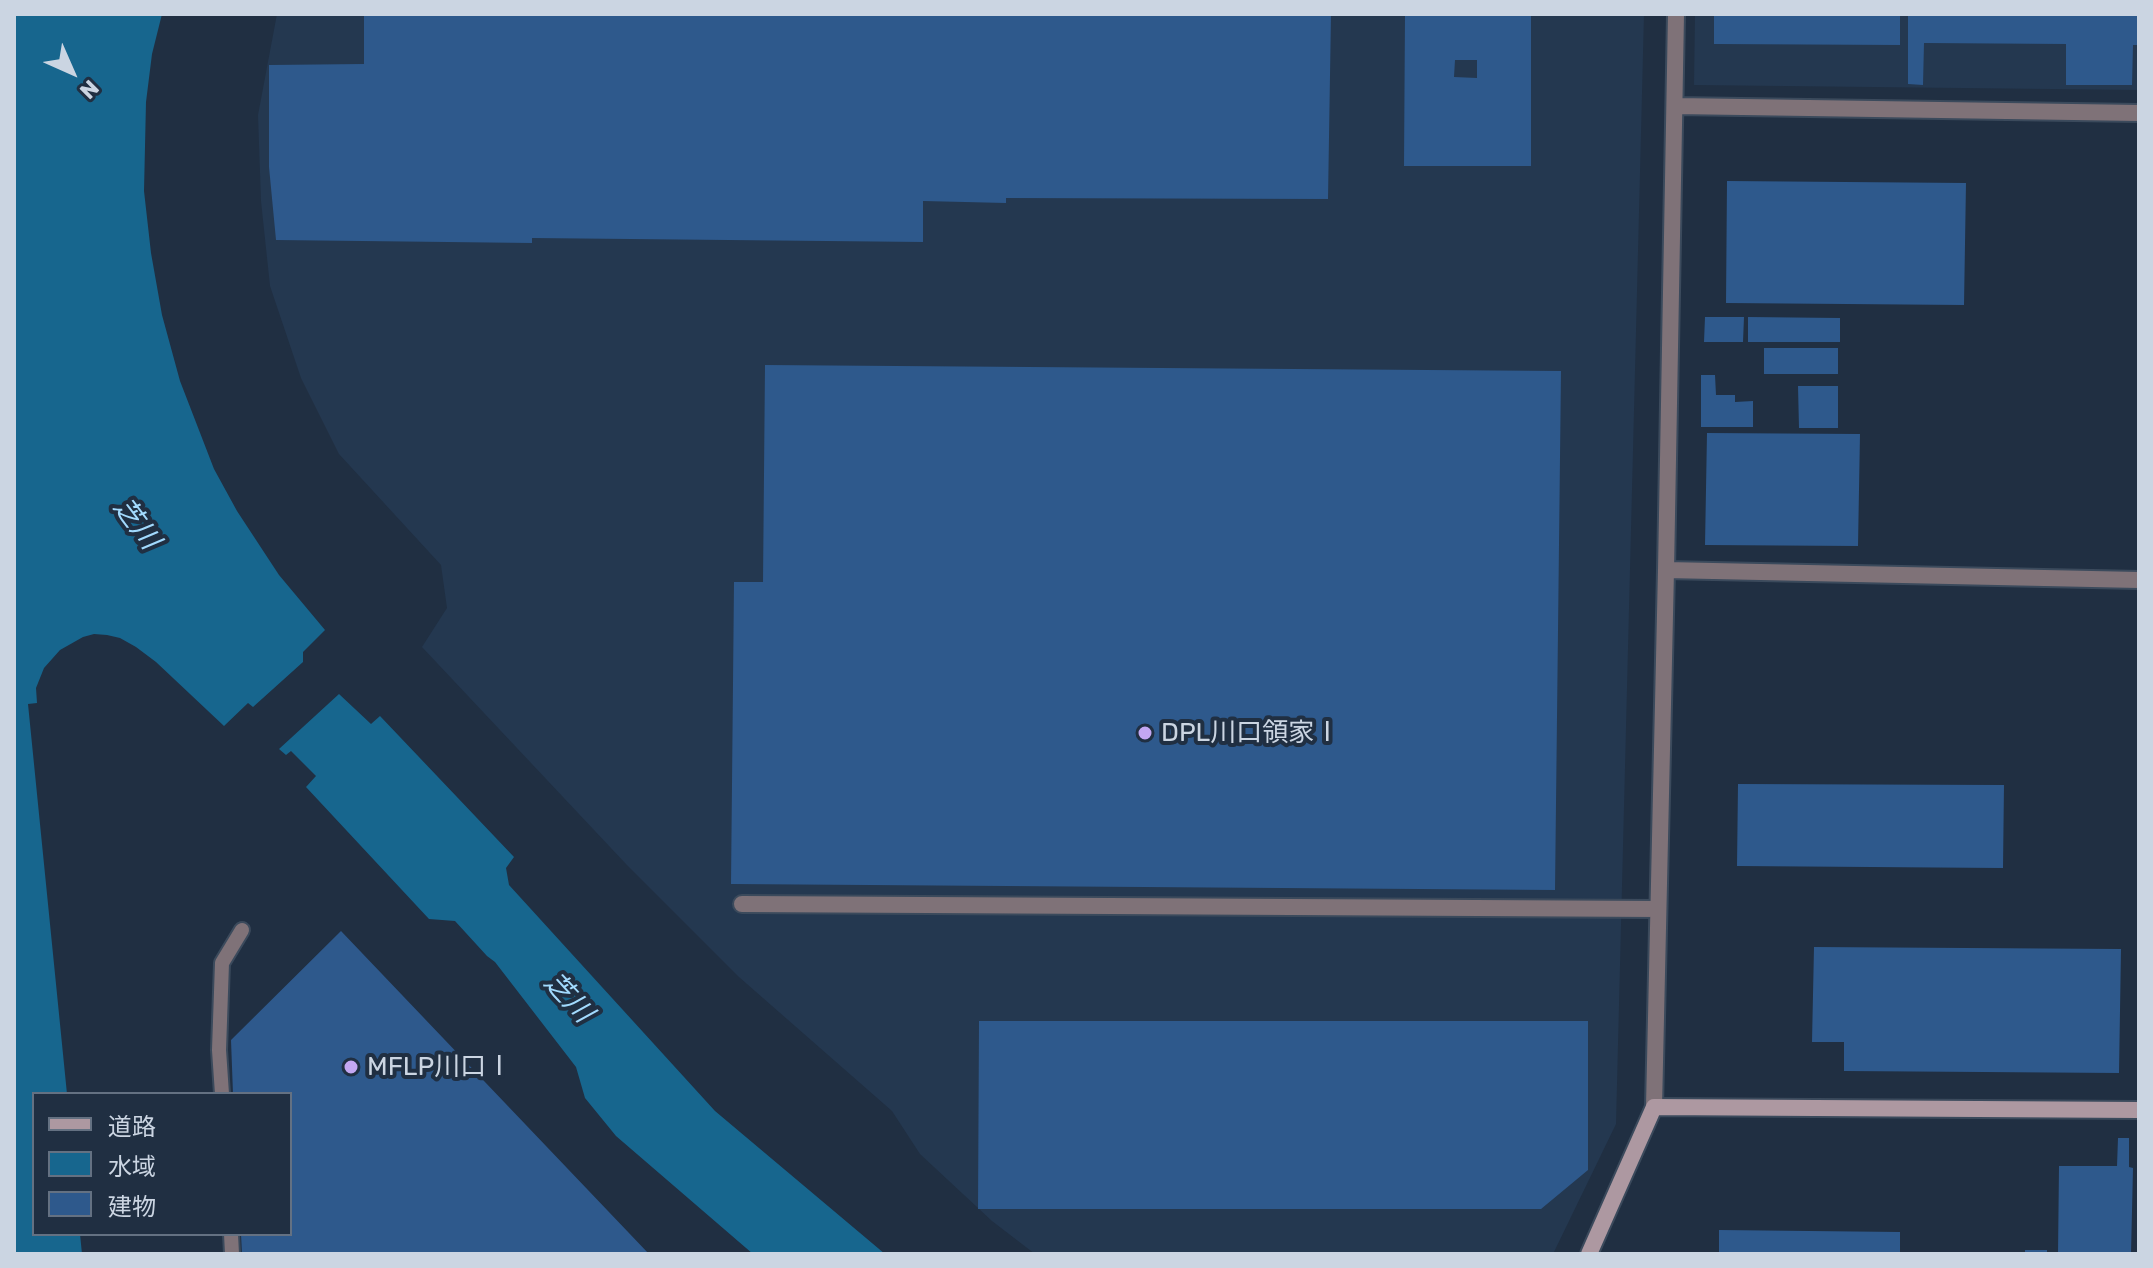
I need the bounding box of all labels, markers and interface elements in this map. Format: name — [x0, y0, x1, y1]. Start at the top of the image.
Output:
north arrow — [32, 32, 112, 112]
text: N — [74, 74, 104, 104]
water label: 芝川 — [106, 492, 166, 556]
place label: DPL川口領家Ⅰ — [1161, 717, 1340, 749]
marker: DPL川口領家Ⅰ — [1136, 724, 1154, 742]
water label: 芝川 — [537, 966, 599, 1030]
place label: MFLP川口Ⅰ — [367, 1051, 512, 1083]
marker: MFLP川口Ⅰ — [342, 1058, 360, 1076]
legend — [32, 1092, 292, 1236]
text: 道路 — [108, 1113, 156, 1141]
text: 水域 — [108, 1153, 156, 1181]
text: 建物 — [108, 1193, 156, 1221]

